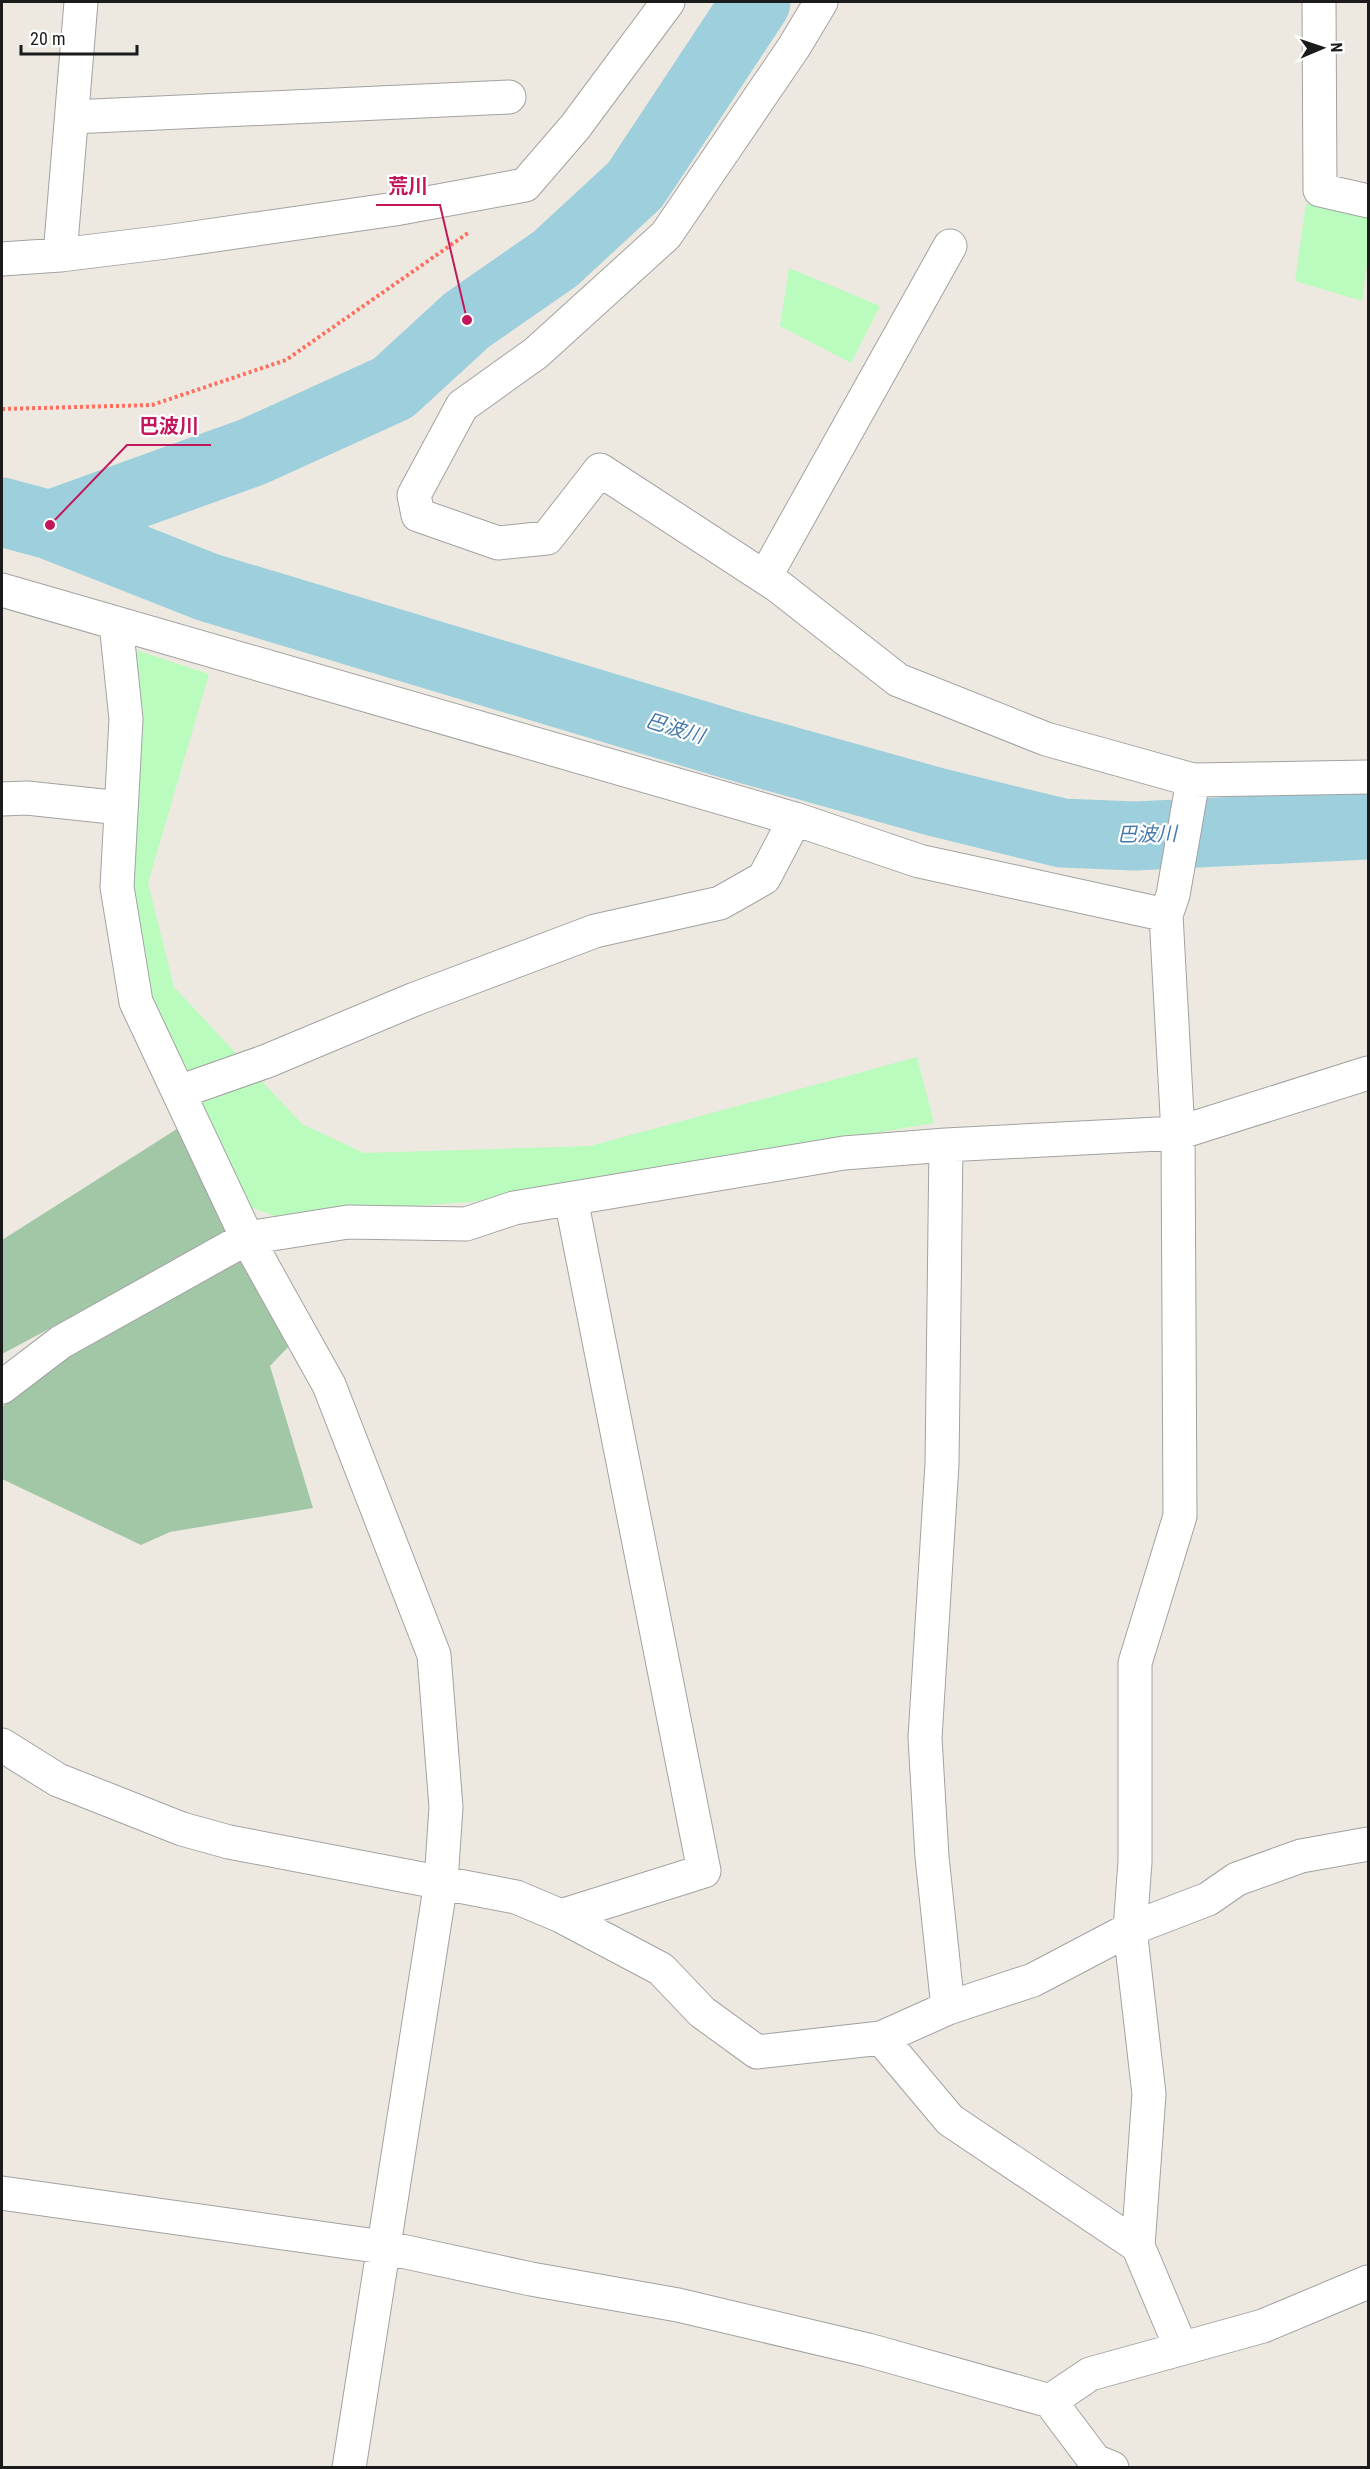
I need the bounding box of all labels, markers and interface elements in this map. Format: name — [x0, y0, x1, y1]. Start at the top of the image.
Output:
scale bar — [21, 18, 136, 56]
north arrow — [1292, 18, 1352, 78]
text: 20 m — [30, 28, 65, 49]
text: N — [1327, 42, 1346, 53]
callout: 荒川 — [376, 167, 440, 205]
text: 荒川 — [388, 174, 428, 198]
callout: 巴波川 — [127, 407, 211, 445]
text: 巴波川 — [139, 414, 199, 438]
water label: 巴波川 — [643, 708, 709, 749]
water label: 巴波川 — [1117, 821, 1179, 847]

